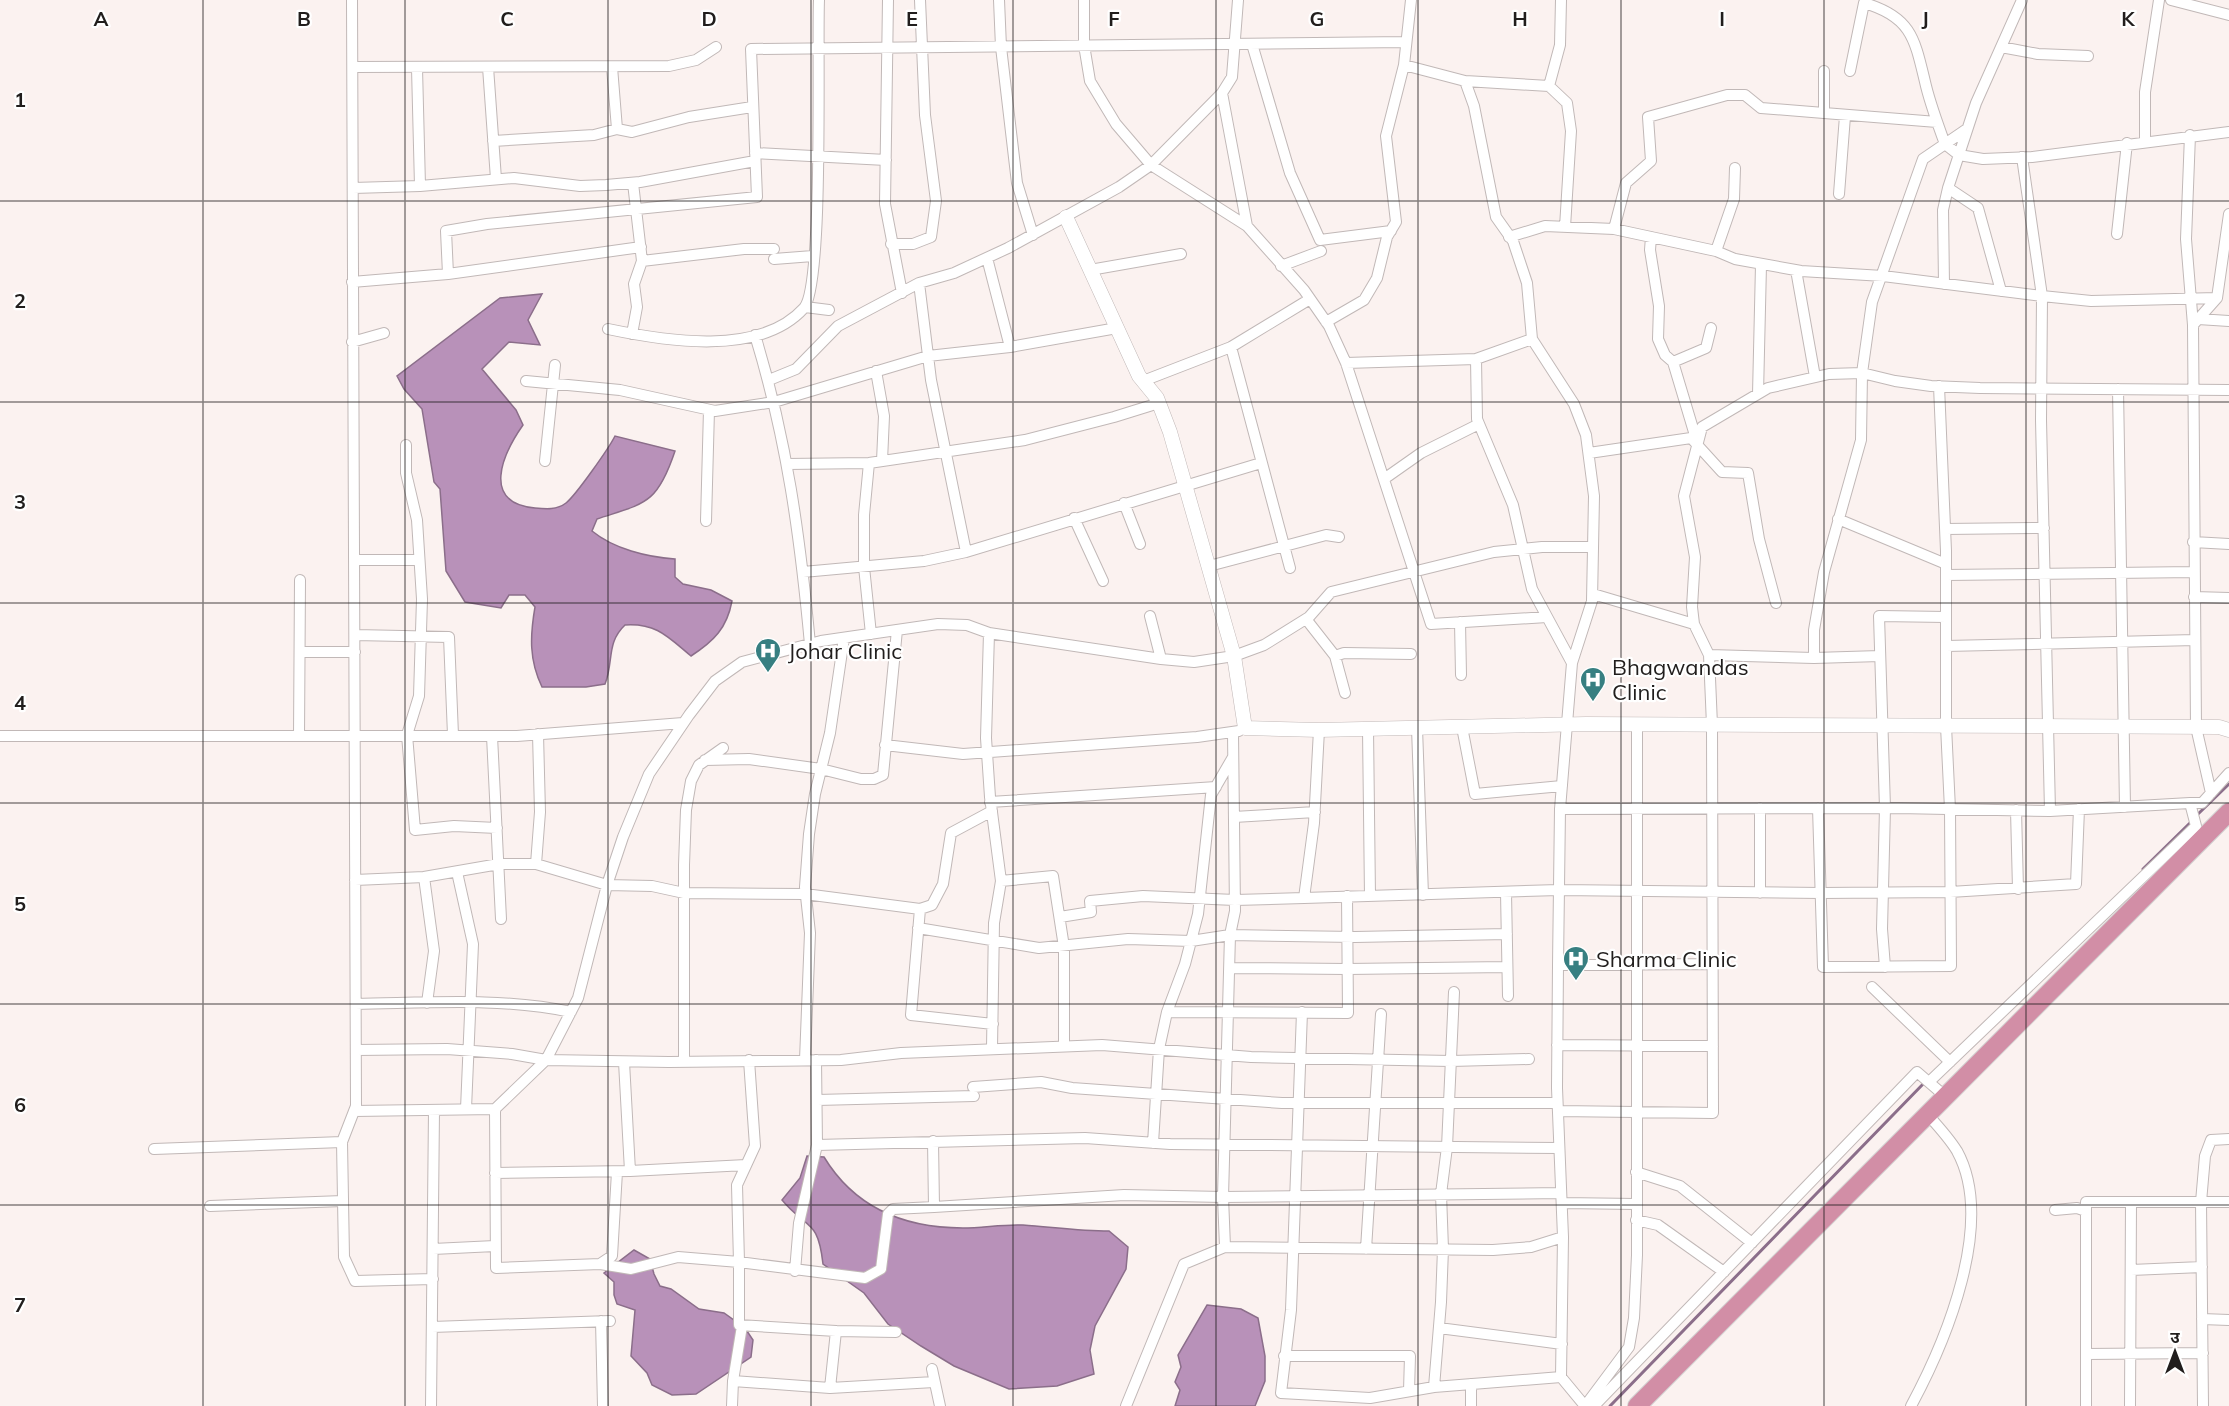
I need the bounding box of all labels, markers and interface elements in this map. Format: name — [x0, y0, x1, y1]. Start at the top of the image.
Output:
text: A — [94, 6, 109, 31]
text: B — [297, 6, 311, 31]
text: C — [500, 6, 514, 31]
text: D — [701, 6, 717, 31]
text: E — [906, 6, 918, 31]
text: F — [1108, 6, 1120, 31]
text: G — [1310, 6, 1324, 31]
text: H — [1512, 6, 1528, 31]
text: I — [1719, 6, 1725, 31]
text: J — [1921, 6, 1929, 31]
text: K — [2121, 6, 2135, 31]
text: 1 — [14, 87, 26, 112]
text: 2 — [14, 288, 26, 313]
text: 3 — [14, 489, 26, 514]
hospital icon: Johar Clinic — [753, 636, 783, 674]
place label: Johar Clinic — [788, 637, 902, 665]
place label: Bhagwandas Clinic — [1612, 653, 1749, 706]
hospital icon: Bhagwandas Clinic — [1578, 665, 1608, 703]
text: 4 — [14, 690, 26, 715]
text: 5 — [14, 891, 26, 916]
hospital icon: Sharma Clinic — [1561, 944, 1591, 982]
place label: Sharma Clinic — [1596, 945, 1737, 973]
text: 6 — [14, 1092, 26, 1117]
text: 7 — [14, 1292, 26, 1317]
north arrow — [2145, 1322, 2205, 1382]
text: उ — [2170, 1327, 2180, 1347]

